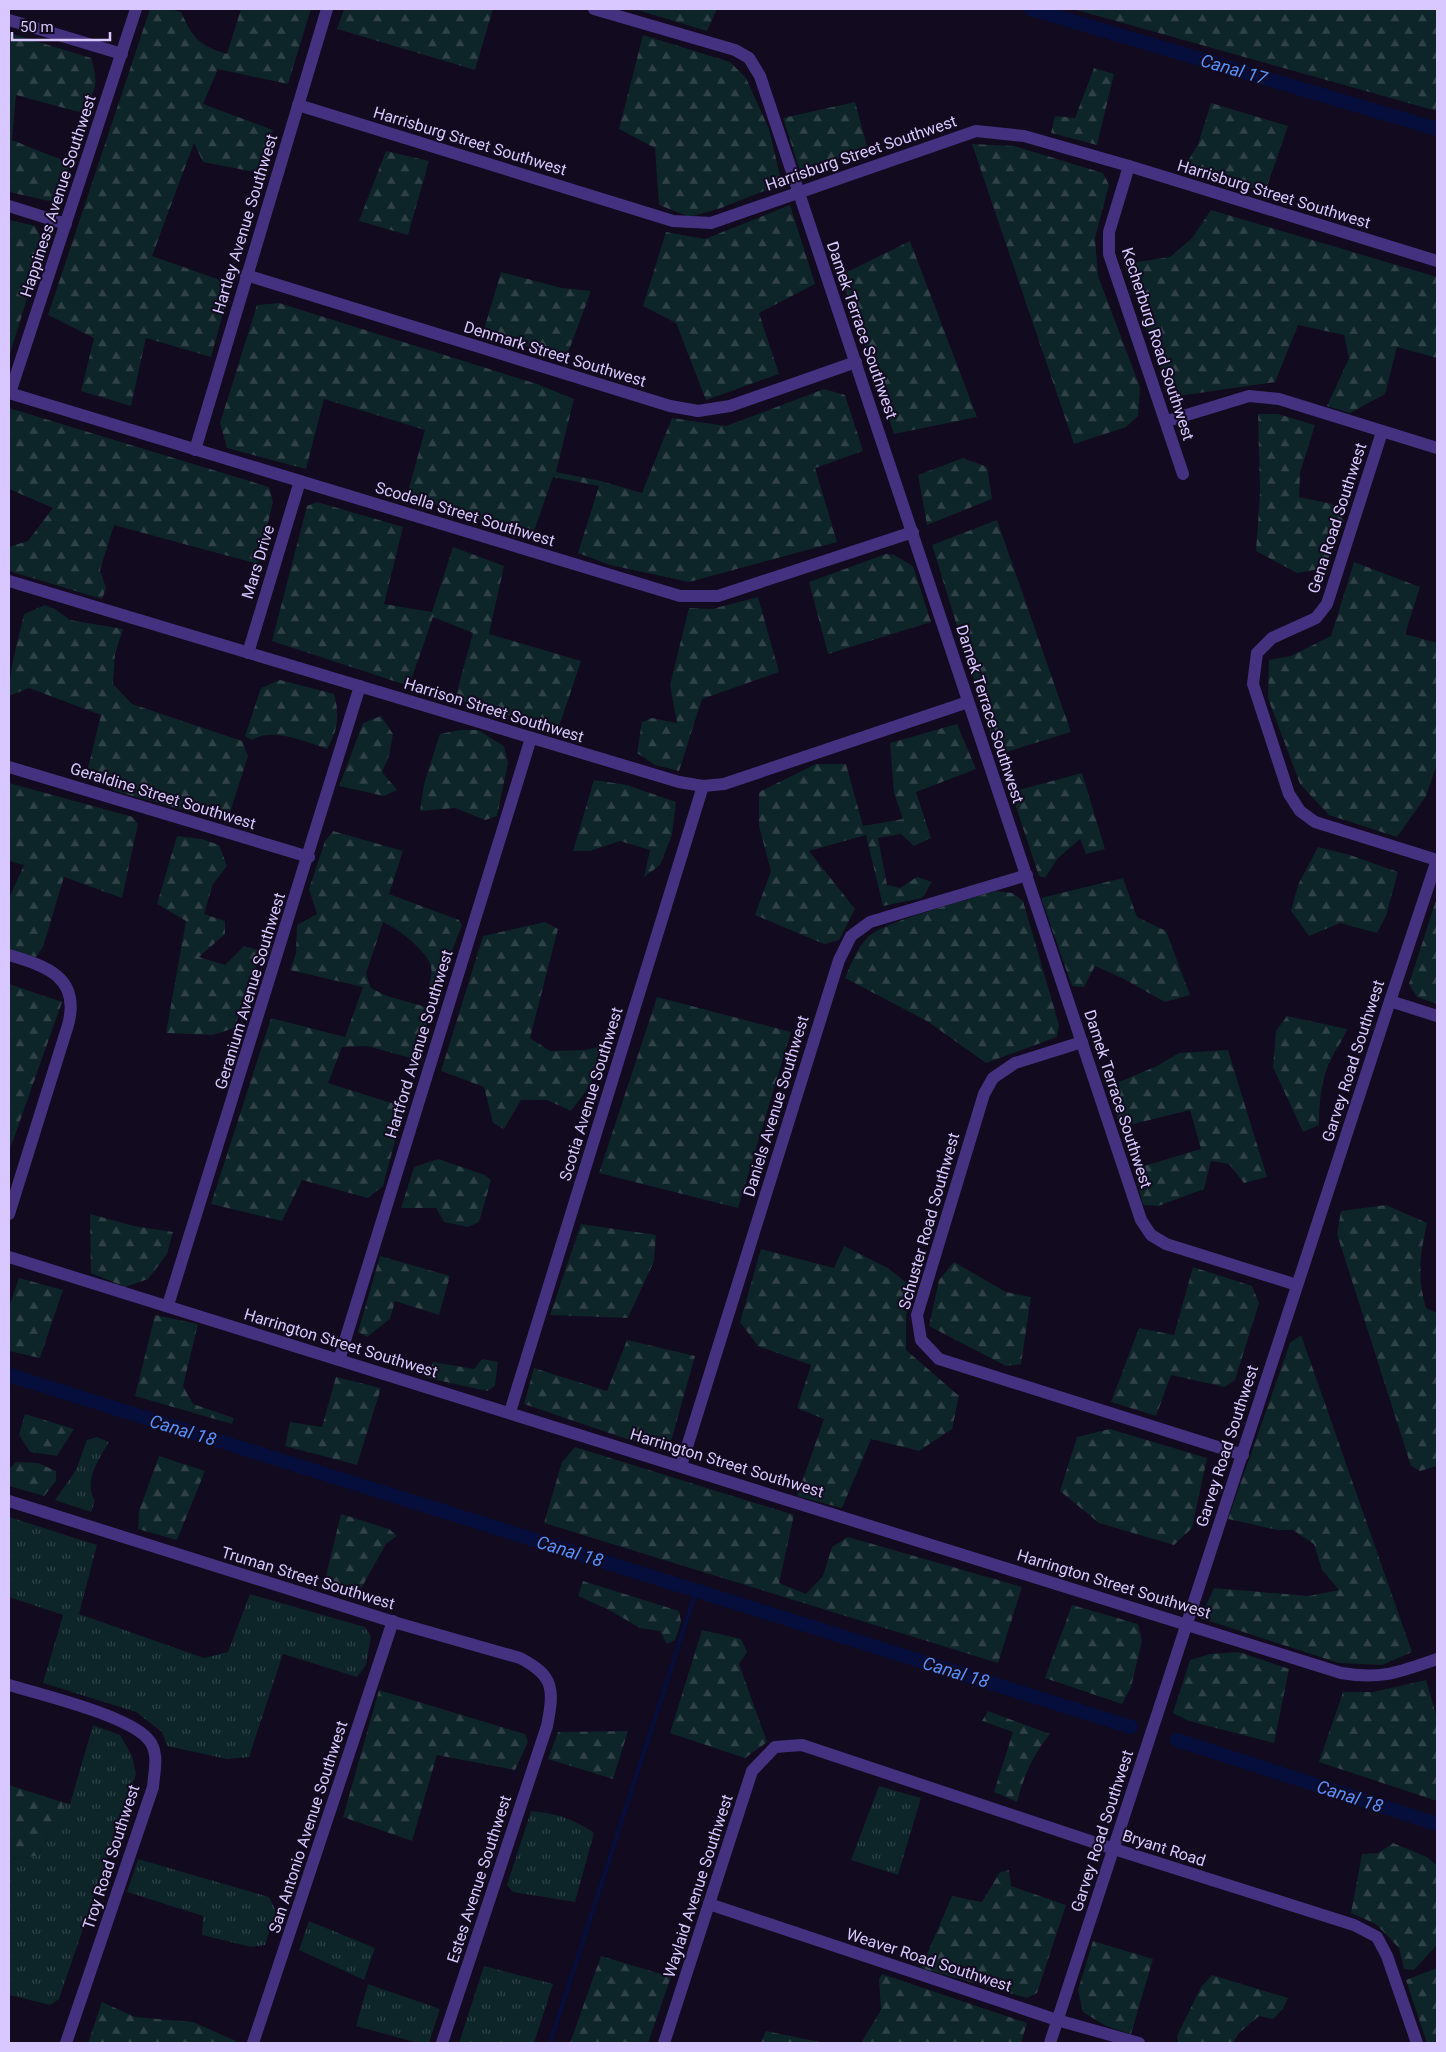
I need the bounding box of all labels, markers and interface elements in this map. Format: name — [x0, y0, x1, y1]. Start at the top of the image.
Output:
scale bar — [12, 10, 110, 42]
text: 50 m — [20, 18, 54, 36]
water label: Canal 17 — [1198, 49, 1271, 89]
street label: Happiness Avenue Southwest — [16, 92, 100, 300]
street label: Harrisburg Street Southwest — [371, 103, 569, 179]
street label: Harrisburg Street Southwest — [763, 111, 959, 195]
street label: Hartley Avenue Southwest — [209, 132, 281, 316]
street label: Harrisburg Street Southwest — [1175, 156, 1373, 232]
street label: Damek Terrace Southwest — [823, 239, 901, 421]
street label: Kecherburg Road Southwest — [1118, 245, 1198, 443]
street label: Denmark Street Southwest — [462, 317, 648, 391]
street label: Gena Road Southwest — [1304, 440, 1370, 596]
street label: Scodella Street Southwest — [373, 478, 557, 550]
street label: Mars Drive — [238, 523, 278, 601]
street label: Damek Terrace Southwest — [952, 622, 1028, 806]
street label: Harrison Street Southwest — [402, 674, 586, 746]
street label: Geraldine Street Southwest — [68, 759, 258, 833]
street label: Geranium Avenue Southwest — [211, 890, 289, 1092]
street label: Hartford Avenue Southwest — [381, 948, 457, 1140]
street label: Garvey Road Southwest — [1318, 978, 1388, 1144]
street label: Scotia Avenue Southwest — [556, 1005, 626, 1183]
street label: Damek Terrace Southwest — [1080, 1007, 1156, 1191]
street label: Daniels Avenue Southwest — [739, 1013, 813, 1199]
street label: Schuster Road Southwest — [895, 1130, 963, 1312]
street label: Harrington Street Southwest — [242, 1304, 440, 1382]
street label: Garvey Road Southwest — [1192, 1363, 1262, 1529]
water label: Canal 18 — [147, 1410, 219, 1450]
street label: Harrington Street Southwest — [628, 1424, 826, 1502]
water label: Canal 18 — [534, 1531, 606, 1571]
street label: Truman Street Southwest — [219, 1543, 397, 1613]
street label: Harrington Street Southwest — [1015, 1545, 1213, 1623]
water label: Canal 18 — [920, 1652, 992, 1692]
street label: San Antonio Avenue Southwest — [265, 1718, 351, 1936]
street label: Garvey Road Southwest — [1067, 1748, 1137, 1914]
water label: Canal 18 — [1314, 1775, 1386, 1817]
street label: Troy Road Southwest — [79, 1782, 143, 1932]
street label: Waylaid Avenue Southwest — [659, 1792, 737, 1980]
street label: Estes Avenue Southwest — [443, 1793, 515, 1965]
street label: Bryant Road — [1120, 1826, 1208, 1870]
street label: Weaver Road Southwest — [844, 1924, 1014, 1996]

